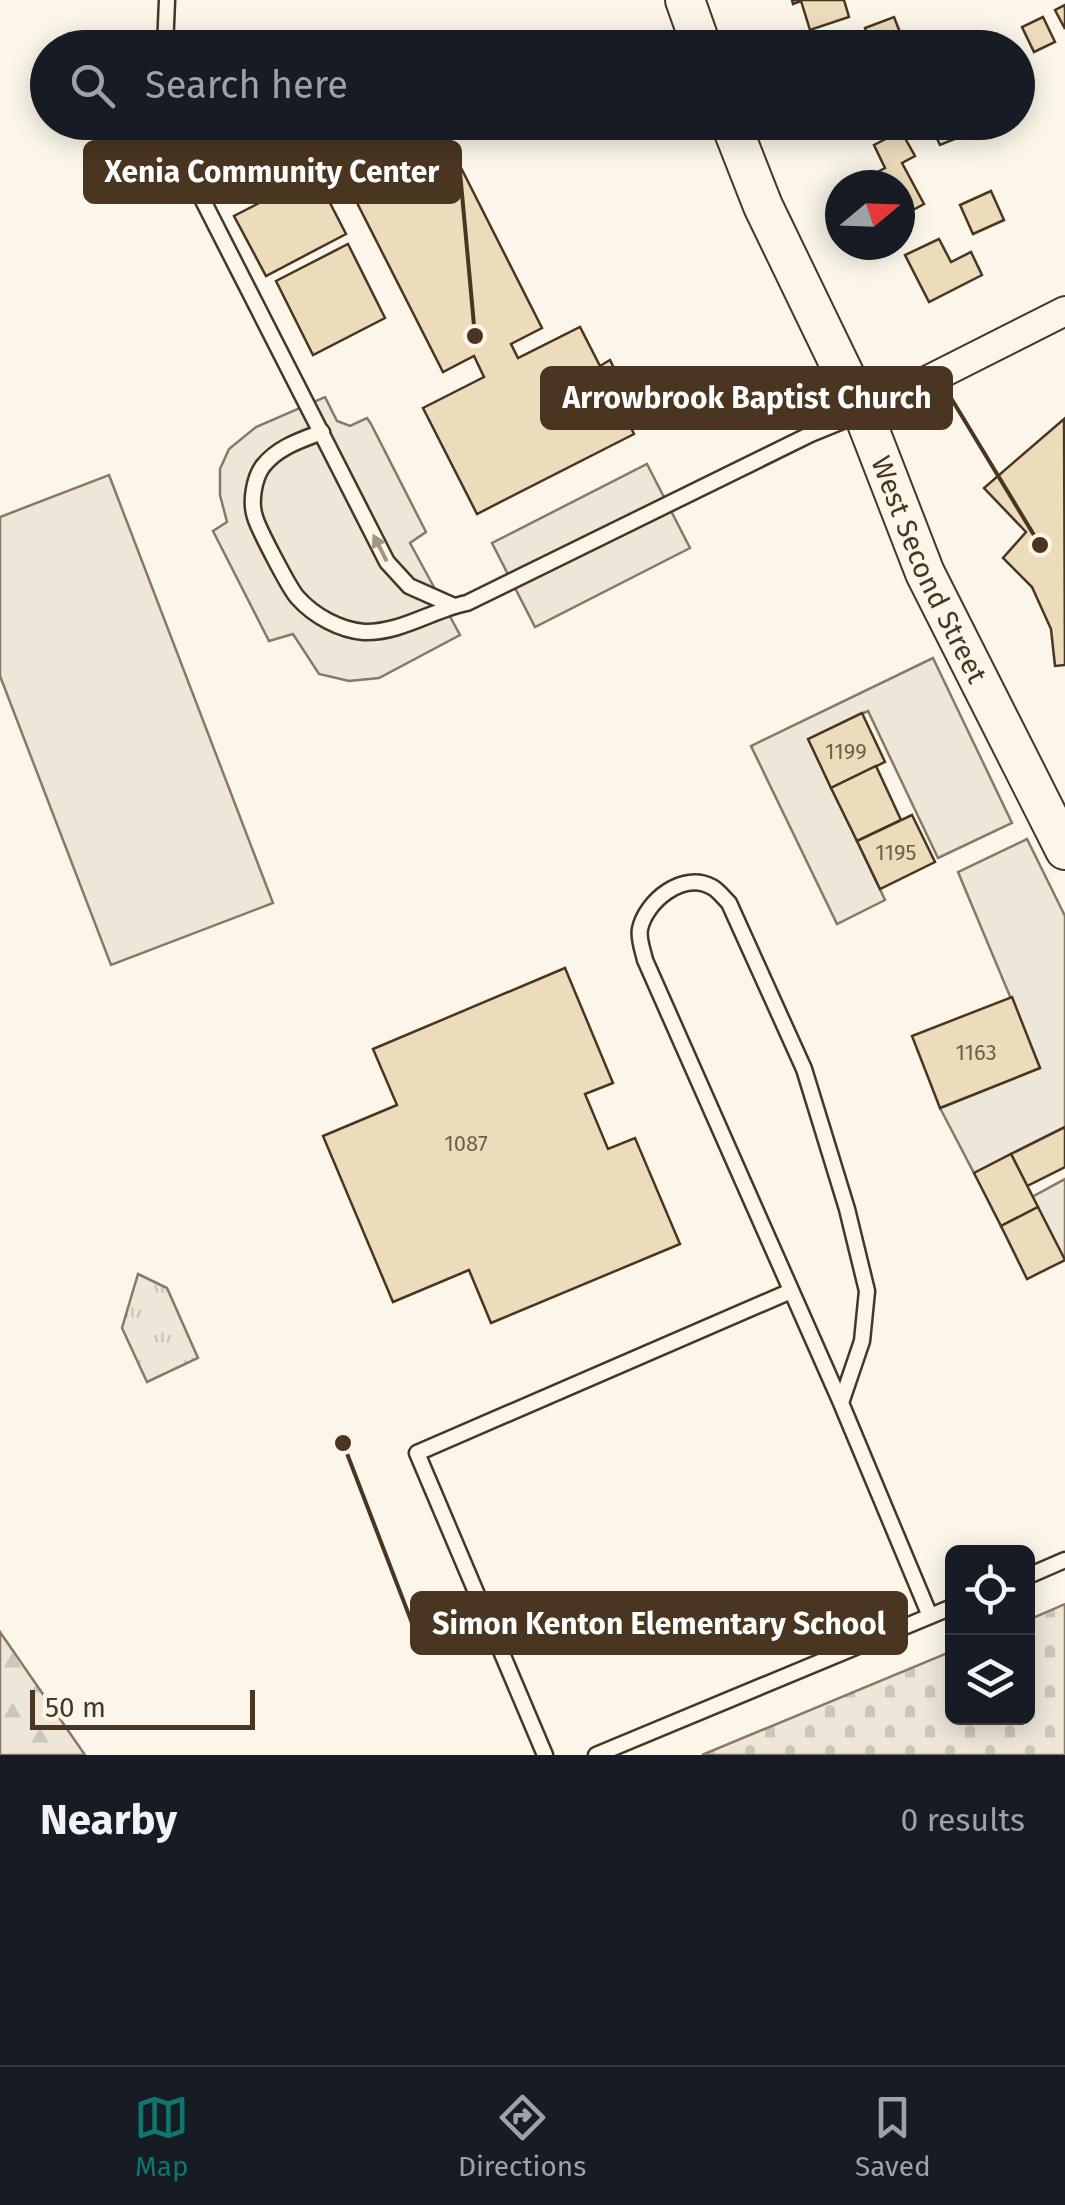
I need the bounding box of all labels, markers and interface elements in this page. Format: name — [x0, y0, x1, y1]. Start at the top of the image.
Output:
search box — [30, 30, 1035, 140]
icon: search — [65, 58, 120, 113]
text: Search here — [145, 62, 348, 108]
callout: Xenia Community Center — [85, 142, 460, 202]
text: Xenia Community Center — [104, 154, 440, 190]
north arrow — [825, 170, 915, 260]
callout: Arrowbrook Baptist Church — [542, 368, 951, 428]
text: Arrowbrook Baptist Church — [562, 380, 931, 416]
street label: West Second Street — [865, 451, 995, 689]
one-way arrow — [372, 533, 389, 562]
house number: 1199 — [825, 738, 867, 765]
house number: 1195 — [875, 839, 917, 866]
house number: 1163 — [955, 1039, 997, 1066]
house number: 1087 — [444, 1130, 488, 1157]
map controls — [945, 1545, 1035, 1725]
button: locate — [945, 1545, 1035, 1635]
callout: Simon Kenton Elementary School — [412, 1593, 906, 1653]
text: Simon Kenton Elementary School — [432, 1606, 886, 1642]
button: layers — [945, 1635, 1035, 1725]
scale bar — [30, 1685, 255, 1730]
text: 50 m — [45, 1691, 106, 1724]
text: Nearby — [40, 1795, 177, 1845]
text: 0 results — [900, 1801, 1025, 1839]
tab: Map — [134, 2090, 189, 2183]
tab: Directions — [458, 2090, 586, 2183]
tab: Saved — [855, 2090, 931, 2183]

